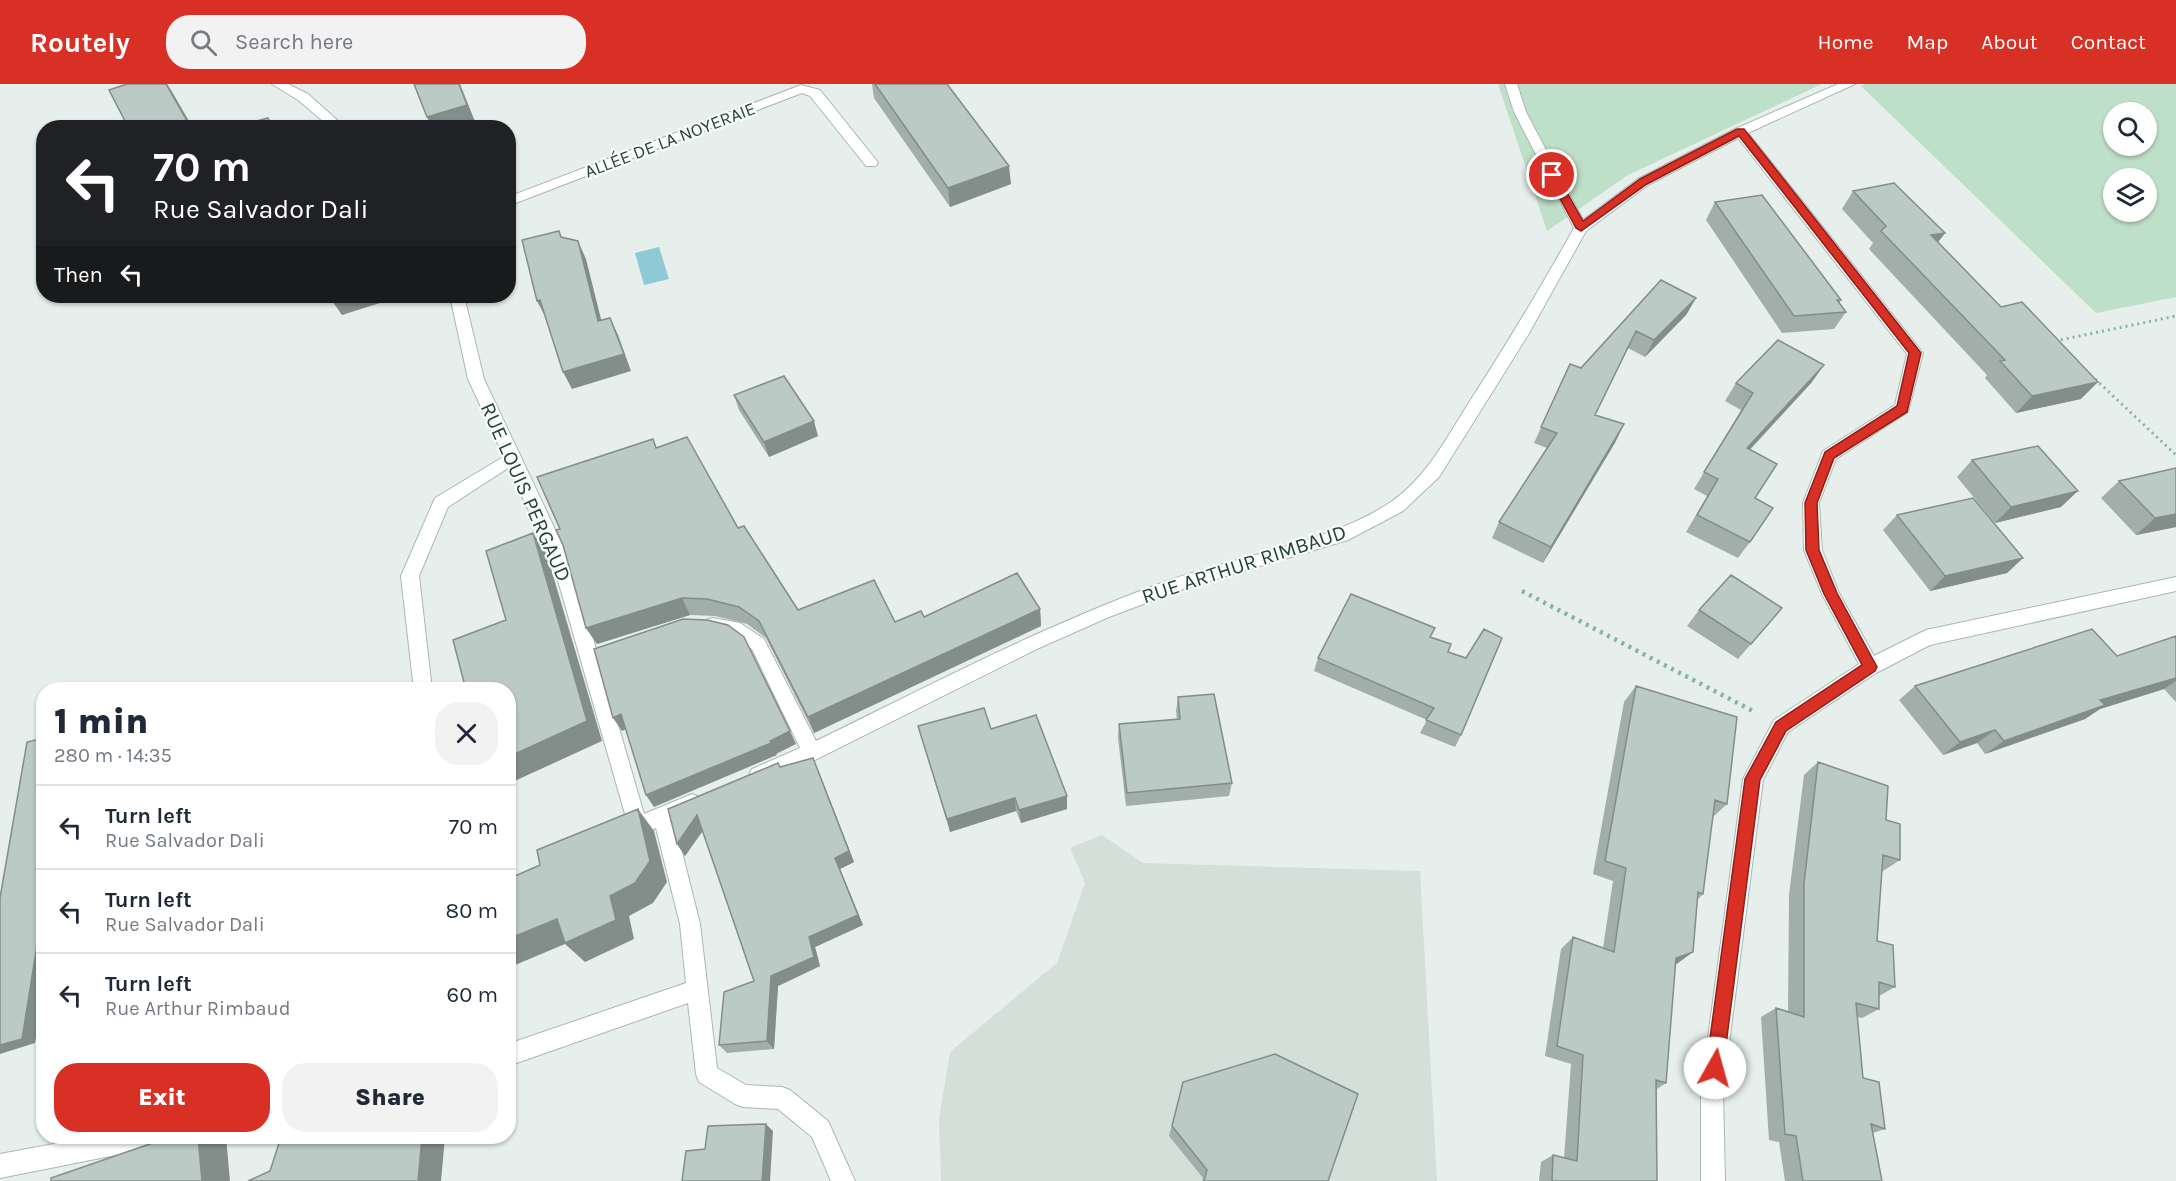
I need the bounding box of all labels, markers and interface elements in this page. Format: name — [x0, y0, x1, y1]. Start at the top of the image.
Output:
search box — [166, 15, 586, 69]
text: Routely — [30, 26, 130, 59]
icon: search — [187, 26, 220, 59]
text: Search here — [235, 29, 353, 55]
text: Home — [1818, 30, 1874, 54]
text: Map — [1907, 30, 1948, 54]
text: About — [1981, 30, 2038, 54]
text: Contact — [2071, 30, 2146, 54]
street label: ALLÉE DE LA NOYERAIE — [581, 96, 758, 183]
map controls — [2103, 102, 2157, 222]
button: search — [2103, 102, 2157, 156]
text: 70 m — [153, 142, 251, 192]
icon: left — [54, 144, 132, 222]
pin — [1526, 149, 1577, 200]
icon: arrive — [1535, 158, 1568, 191]
button: layers — [2103, 168, 2157, 222]
text: Rue Salvador Dali — [153, 193, 369, 225]
icon: left — [115, 258, 148, 291]
text: Then — [54, 262, 103, 288]
street label: RUE LOUIS PERGAUD — [476, 399, 576, 585]
street label: RUE ARTHUR RIMBAUD — [1139, 520, 1349, 608]
text: 1 min — [54, 700, 148, 742]
button: close — [435, 702, 498, 765]
text: 280 m · 14:35 — [54, 744, 172, 767]
text: Turn left — [105, 803, 192, 829]
icon: left — [54, 811, 87, 844]
text: 70 m — [449, 814, 498, 840]
text: Rue Salvador Dali — [105, 829, 265, 852]
text: Turn left — [105, 887, 192, 913]
icon: left — [54, 895, 87, 928]
text: 80 m — [446, 898, 498, 924]
text: Rue Salvador Dali — [105, 913, 265, 936]
text: Turn left — [105, 971, 192, 997]
icon: left — [54, 979, 87, 1012]
text: 60 m — [447, 982, 498, 1008]
text: Rue Arthur Rimbaud — [105, 997, 291, 1020]
position arrow — [1683, 1036, 1747, 1100]
button: Exit — [54, 1063, 270, 1132]
button: Share — [282, 1063, 498, 1132]

